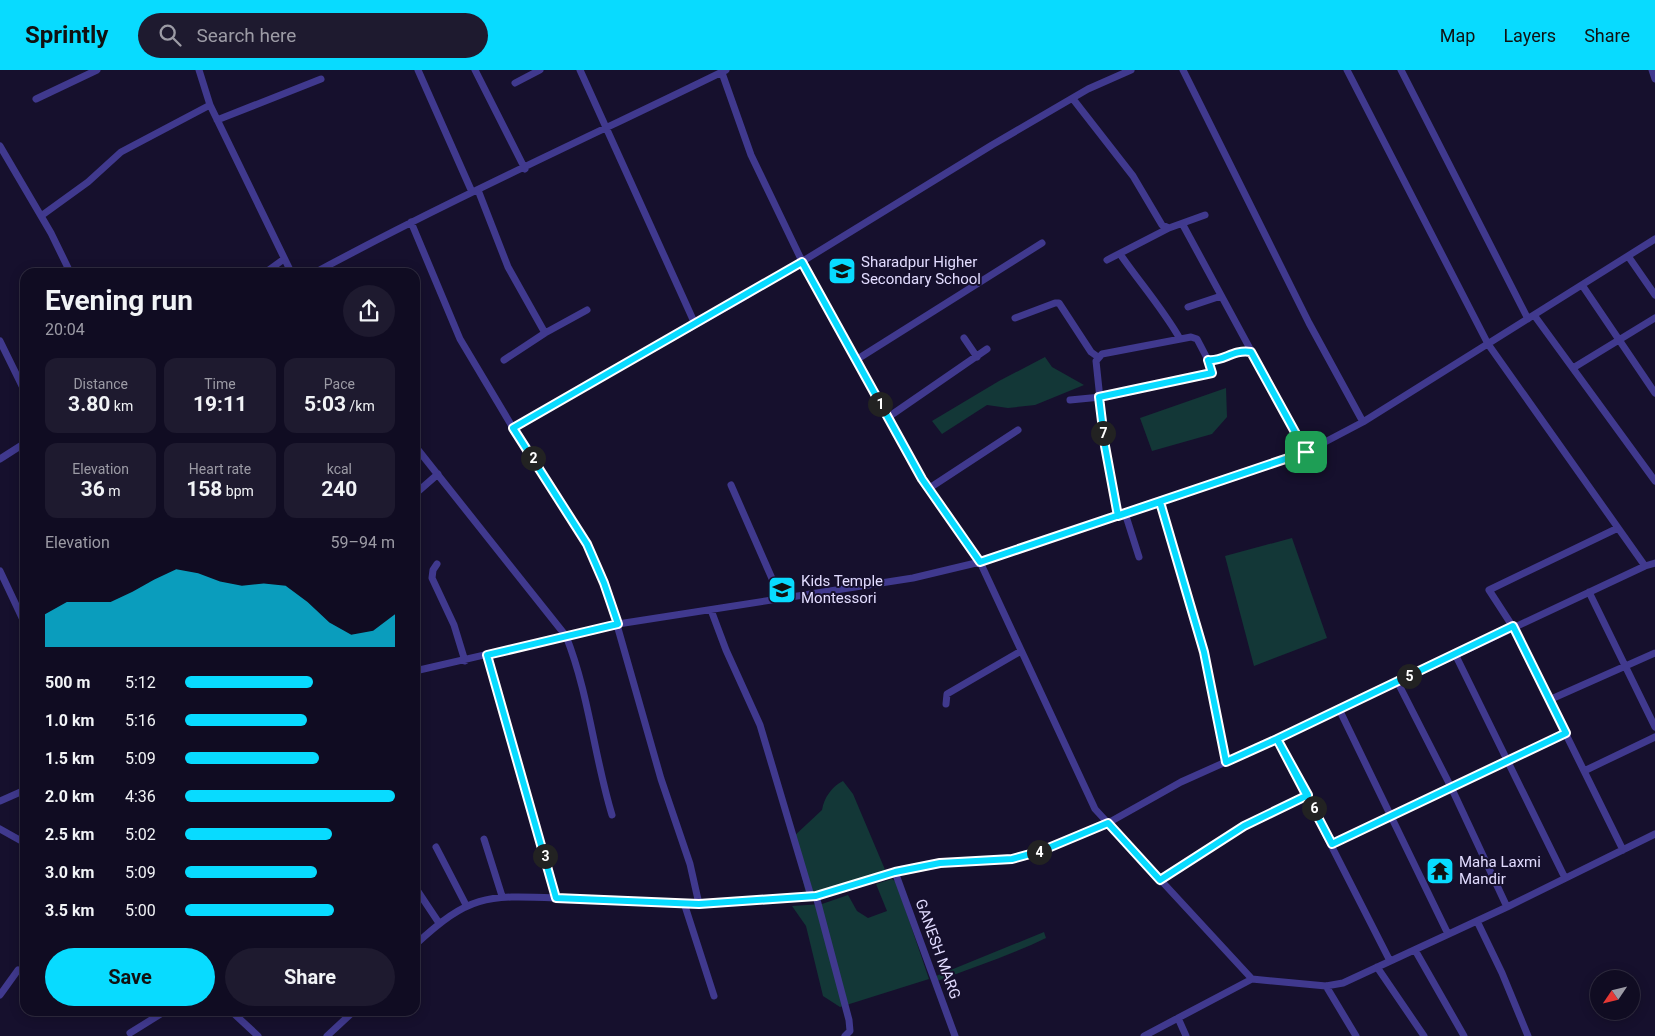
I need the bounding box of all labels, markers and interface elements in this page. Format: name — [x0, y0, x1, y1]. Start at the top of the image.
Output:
search box — [138, 13, 488, 58]
text: Sprintly — [25, 21, 108, 49]
icon: search — [156, 21, 184, 49]
text: Search here — [196, 24, 296, 47]
text: Map — [1440, 25, 1475, 46]
text: Layers — [1503, 25, 1556, 46]
text: Share — [1584, 25, 1630, 46]
place label: Sharadpur Higher Secondary School — [861, 253, 981, 288]
school or university icon: Sharadpur Higher Secondary School — [827, 256, 857, 286]
text: Evening run — [45, 284, 193, 317]
button: share — [343, 285, 395, 337]
text: 20:04 — [45, 320, 85, 339]
text: Distance — [73, 376, 128, 392]
text: Time — [204, 376, 236, 392]
text: Pace — [324, 376, 355, 392]
text: 3.80 — [68, 392, 110, 416]
text: 19:11 — [193, 392, 247, 416]
text: 5:03 — [304, 392, 346, 416]
pin: 1 — [868, 392, 892, 416]
text: 1 — [876, 396, 885, 412]
text: km — [110, 398, 133, 414]
text: /km — [346, 398, 375, 414]
pin: 7 — [1090, 420, 1116, 446]
text: 7 — [1099, 425, 1108, 441]
pin — [1285, 431, 1327, 473]
icon: arrive — [1292, 438, 1320, 466]
pin: 2 — [520, 446, 546, 470]
text: 2 — [529, 450, 538, 466]
text: Elevation — [72, 461, 129, 477]
text: Heart rate — [189, 461, 251, 477]
text: kcal — [327, 461, 352, 477]
text: 36 — [81, 477, 105, 501]
text: 158 — [186, 477, 222, 501]
text: 240 — [321, 477, 357, 501]
text: m — [105, 483, 121, 499]
text: bpm — [222, 483, 254, 499]
text: Elevation — [45, 533, 110, 552]
text: 59–94 m — [331, 533, 395, 552]
place label: Kids Temple Montessori — [801, 572, 883, 607]
school or university icon: Kids Temple Montessori — [767, 575, 797, 605]
pin: 5 — [1396, 664, 1422, 688]
text: 5 — [1405, 668, 1414, 684]
text: 500 m — [45, 673, 90, 692]
text: 5:12 — [125, 673, 156, 692]
text: 1.0 km — [45, 711, 94, 730]
text: 5:16 — [125, 711, 156, 730]
text: 1.5 km — [45, 749, 94, 768]
text: 5:09 — [125, 749, 156, 768]
text: 2.0 km — [45, 787, 94, 806]
text: 4:36 — [125, 787, 156, 806]
pin: 6 — [1302, 796, 1326, 820]
text: 6 — [1310, 800, 1319, 816]
text: 2.5 km — [45, 825, 94, 844]
text: 5:02 — [125, 825, 156, 844]
pin: 4 — [1026, 840, 1052, 864]
pin: 3 — [532, 844, 558, 868]
text: 4 — [1035, 844, 1044, 860]
text: 3 — [541, 848, 550, 864]
place label: Maha Laxmi Mandir — [1459, 853, 1541, 888]
temple icon: Maha Laxmi Mandir — [1425, 856, 1455, 886]
text: 3.0 km — [45, 863, 94, 882]
text: 5:09 — [125, 863, 156, 882]
street label: GANESH MARG — [912, 897, 964, 1001]
text: 3.5 km — [45, 901, 94, 920]
text: 5:00 — [125, 901, 156, 920]
button: Save — [45, 948, 215, 1006]
button: Share — [225, 948, 395, 1006]
north arrow — [1590, 970, 1640, 1020]
map controls — [1590, 970, 1640, 1020]

